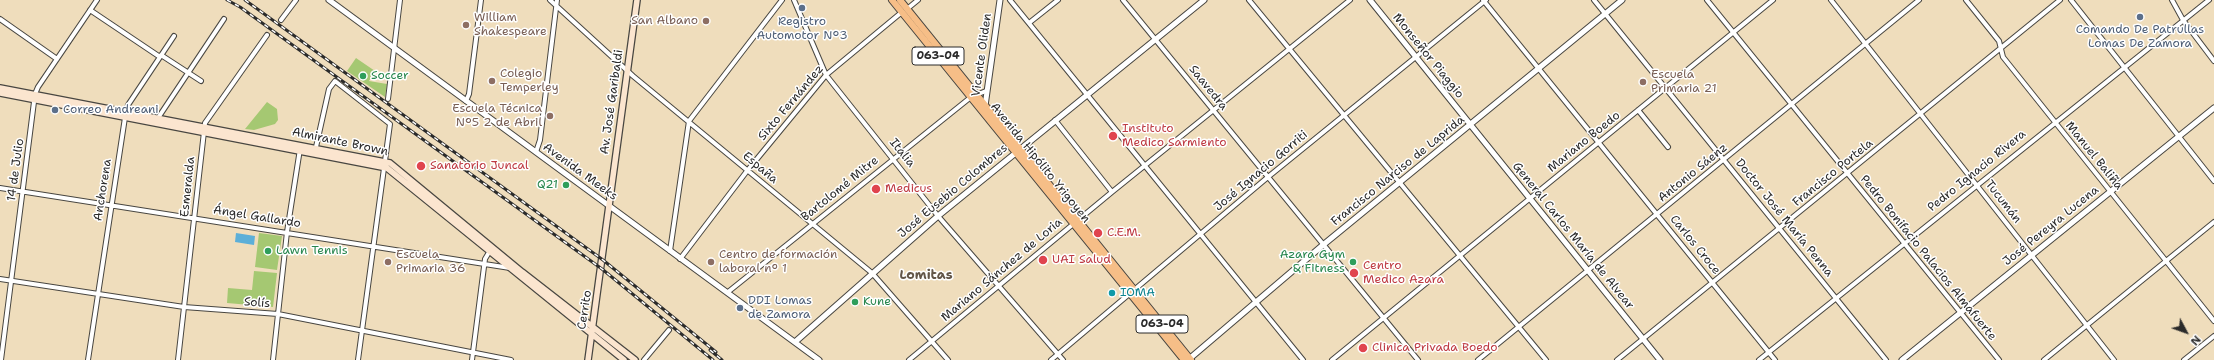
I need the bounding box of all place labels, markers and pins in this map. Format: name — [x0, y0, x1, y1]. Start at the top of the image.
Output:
marker: Registro Automotor N°3 — [797, 3, 807, 13]
place label: William Shakespeare — [474, 11, 547, 39]
marker: Comando De Patrullas Lomas De Zamora — [2135, 12, 2145, 22]
place label: San Albano — [631, 14, 698, 28]
place label: Registro Automotor N°3 — [756, 15, 848, 43]
marker: San Albano — [701, 16, 711, 26]
marker: William Shakespeare — [461, 20, 471, 30]
place label: Comando De Patrullas Lomas De Zamora — [2076, 23, 2204, 51]
place label: Colegio Temperley — [500, 67, 559, 95]
place label: Escuela Primaria 21 — [1651, 68, 1717, 96]
place label: Soccer — [371, 69, 409, 83]
marker: Soccer — [358, 71, 368, 81]
marker: Colegio Temperley — [487, 76, 497, 86]
marker: Escuela Primaria 21 — [1638, 77, 1648, 87]
place label: Escuela Técnica N°5 2 de Abril — [452, 102, 542, 130]
place label: Correo Andreani — [63, 103, 159, 117]
marker: Correo Andreani — [50, 105, 60, 115]
marker: Escuela Técnica N°5 2 de Abril — [545, 111, 555, 121]
place label: Instituto Medico Sarmiento — [1122, 122, 1227, 150]
marker: Instituto Medico Sarmiento — [1107, 130, 1119, 142]
place label: Sanatorio Juncal — [430, 159, 529, 173]
marker: Sanatorio Juncal — [415, 160, 427, 172]
place label: Q21 — [537, 178, 558, 192]
marker: Q21 — [561, 180, 571, 190]
place label: Medicus — [885, 182, 932, 196]
marker: Medicus — [870, 183, 882, 195]
place label: C.E.M. — [1107, 226, 1141, 240]
marker: C.E.M. — [1092, 227, 1104, 239]
place label: Lawn Tennis — [276, 244, 348, 258]
marker: Lawn Tennis — [263, 246, 273, 256]
place label: Escuela Primaria 36 — [396, 248, 465, 276]
place label: Centro de formación laboral nº 1 — [719, 248, 837, 276]
place label: Azara Gym & Fitness — [1280, 248, 1345, 276]
place label: UAI Salud — [1052, 253, 1111, 267]
marker: UAI Salud — [1037, 254, 1049, 266]
marker: Escuela Primaria 36 — [383, 257, 393, 267]
marker: Centro de formación laboral nº 1 — [706, 257, 716, 267]
marker: Azara Gym & Fitness — [1348, 257, 1358, 267]
place label: Centro Medico Azara — [1363, 259, 1444, 287]
marker: Centro Medico Azara — [1348, 267, 1360, 279]
place label: IOMA — [1120, 286, 1155, 300]
marker: IOMA — [1107, 288, 1117, 298]
place label: DDI Lomas de Zamora — [748, 294, 812, 322]
place label: Kune — [863, 295, 891, 309]
marker: Kune — [850, 297, 860, 307]
marker: DDI Lomas de Zamora — [735, 303, 745, 313]
place label: Clinica Privada Boedo — [1372, 341, 1498, 355]
marker: Clinica Privada Boedo — [1357, 342, 1369, 354]

